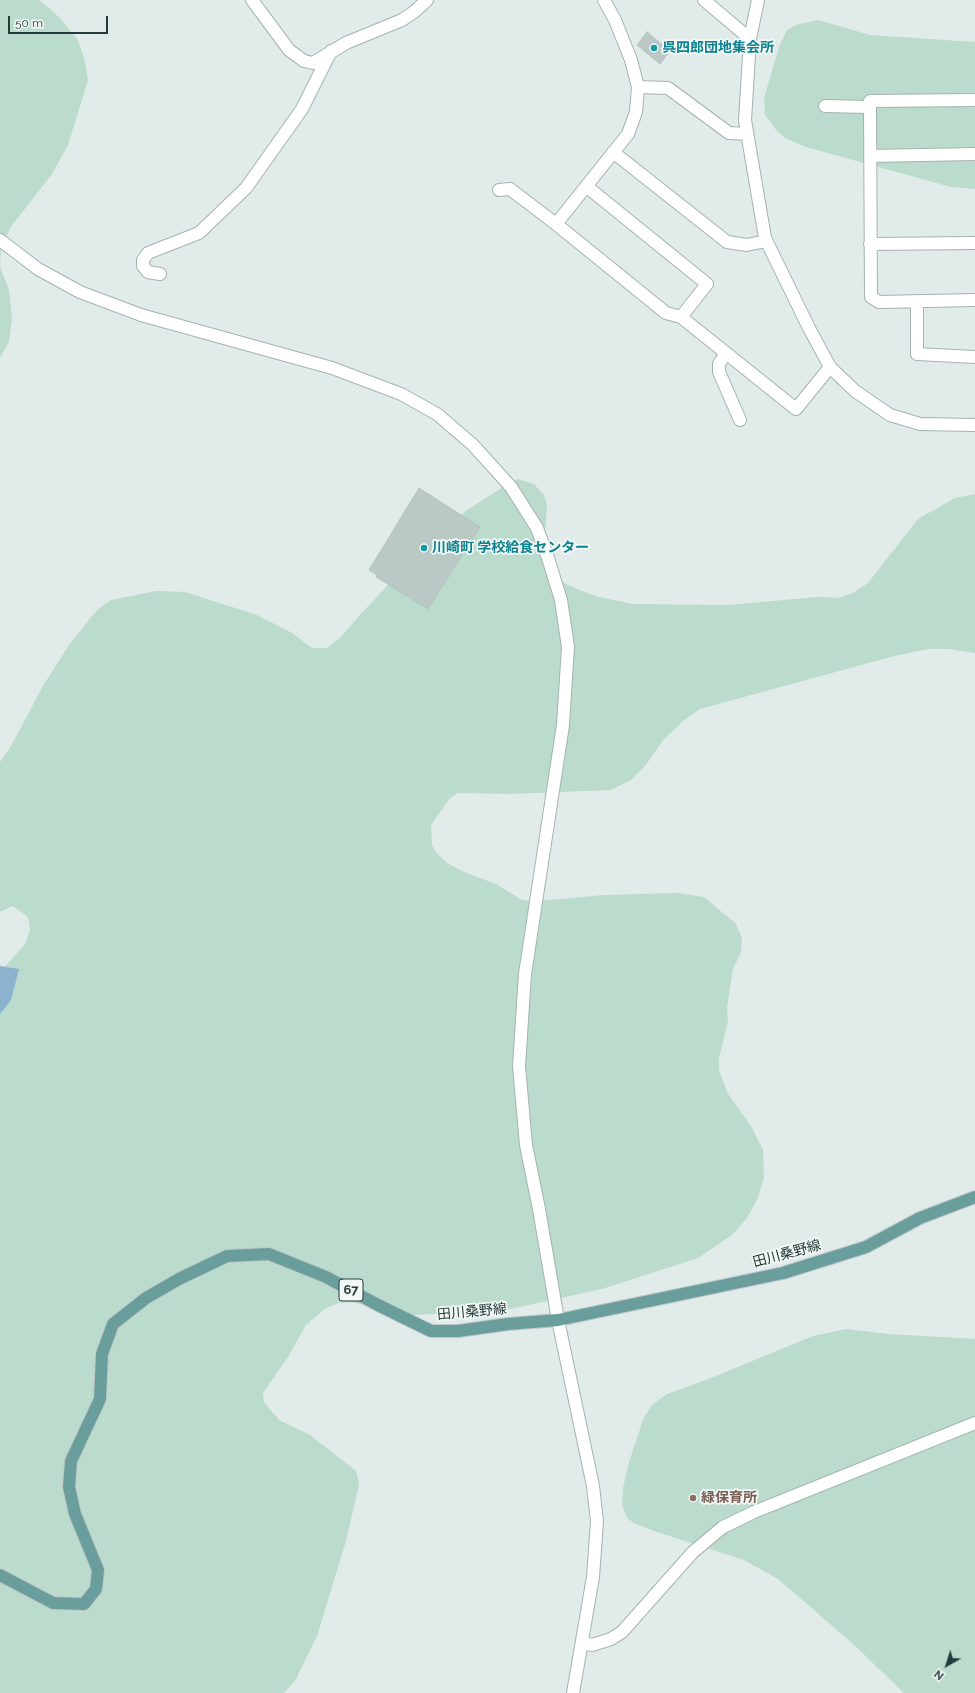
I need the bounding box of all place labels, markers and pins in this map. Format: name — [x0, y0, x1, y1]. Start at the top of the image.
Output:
place label: 呉四郎団地集会所 — [662, 40, 774, 56]
marker: 呉四郎団地集会所 — [649, 43, 659, 53]
place label: 川崎町 学校給食センター — [432, 540, 589, 556]
marker: 川崎町 学校給食センター — [419, 543, 429, 553]
place label: 緑保育所 — [701, 1490, 757, 1506]
marker: 緑保育所 — [688, 1493, 698, 1503]

